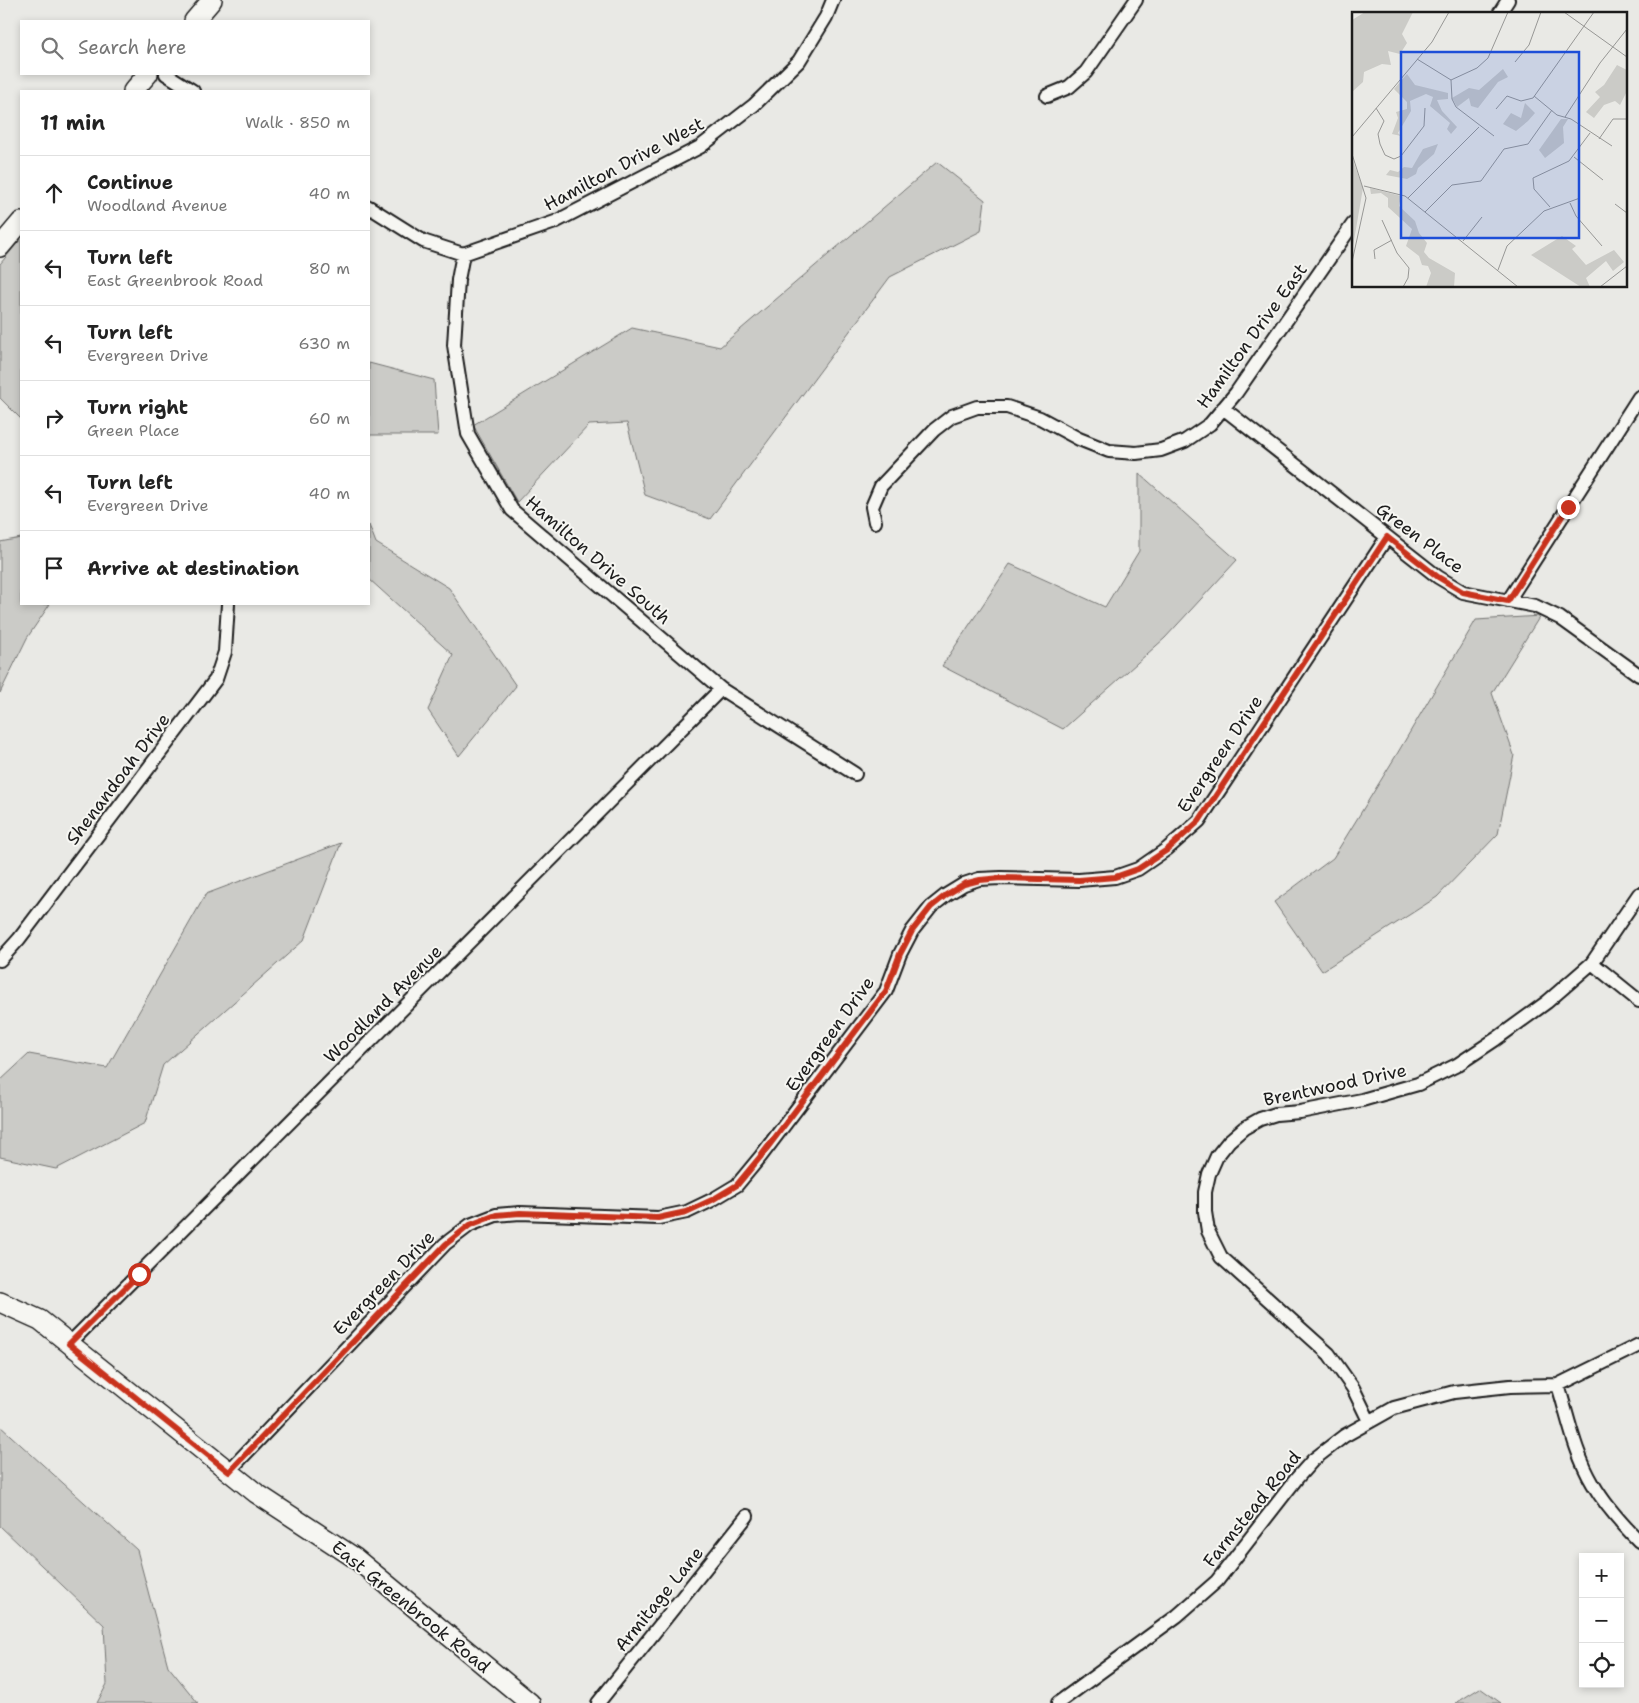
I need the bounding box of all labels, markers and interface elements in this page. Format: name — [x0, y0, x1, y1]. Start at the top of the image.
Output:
inset map — [1352, 12, 1626, 288]
search box — [20, 20, 370, 75]
icon: search — [38, 34, 66, 62]
text: Search here — [78, 35, 187, 60]
text: 11 min — [40, 109, 105, 137]
street label: Hamilton Drive West — [540, 111, 708, 216]
text: Walk · 850 m — [245, 112, 350, 133]
text: Continue — [87, 170, 173, 195]
icon: ahead — [40, 179, 68, 207]
text: 40 m — [308, 183, 350, 204]
text: Woodland Avenue — [87, 195, 228, 216]
text: Turn left — [87, 245, 173, 270]
icon: left — [40, 254, 68, 282]
text: 80 m — [309, 258, 350, 279]
street label: Hamilton Drive East — [1191, 259, 1313, 413]
text: East Greenbrook Road — [87, 270, 263, 291]
text: Turn left — [87, 320, 173, 345]
icon: left — [40, 329, 68, 357]
text: 630 m — [298, 333, 350, 354]
text: Evergreen Drive — [87, 345, 209, 366]
text: Turn right — [87, 395, 188, 420]
icon: right — [40, 404, 68, 432]
text: 60 m — [309, 408, 350, 429]
text: Green Place — [87, 420, 180, 441]
text: Turn left — [87, 470, 173, 495]
icon: left — [40, 479, 68, 507]
text: 40 m — [308, 483, 350, 504]
street label: Hamilton Drive South — [520, 490, 676, 630]
text: Evergreen Drive — [87, 495, 209, 516]
route end — [1557, 496, 1580, 519]
street label: Green Place — [1371, 497, 1469, 579]
icon: arrive — [40, 554, 68, 582]
text: Arrive at destination — [87, 556, 299, 581]
street label: Evergreen Drive — [1172, 691, 1268, 817]
street label: Shenandoah Drive — [61, 708, 175, 850]
street label: Woodland Avenue — [319, 940, 447, 1068]
street label: Evergreen Drive — [780, 972, 880, 1096]
street label: Brentwood Drive — [1261, 1058, 1409, 1112]
street label: Evergreen Drive — [328, 1225, 440, 1341]
route start — [128, 1263, 151, 1286]
street label: Farmstead Road — [1198, 1446, 1306, 1572]
street label: East Greenbrook Road — [326, 1535, 496, 1679]
street label: Armitage Lane — [609, 1541, 709, 1657]
map controls — [1579, 1553, 1624, 1688]
button: + — [1579, 1553, 1624, 1598]
button: − — [1579, 1598, 1624, 1643]
button: locate — [1579, 1643, 1624, 1688]

